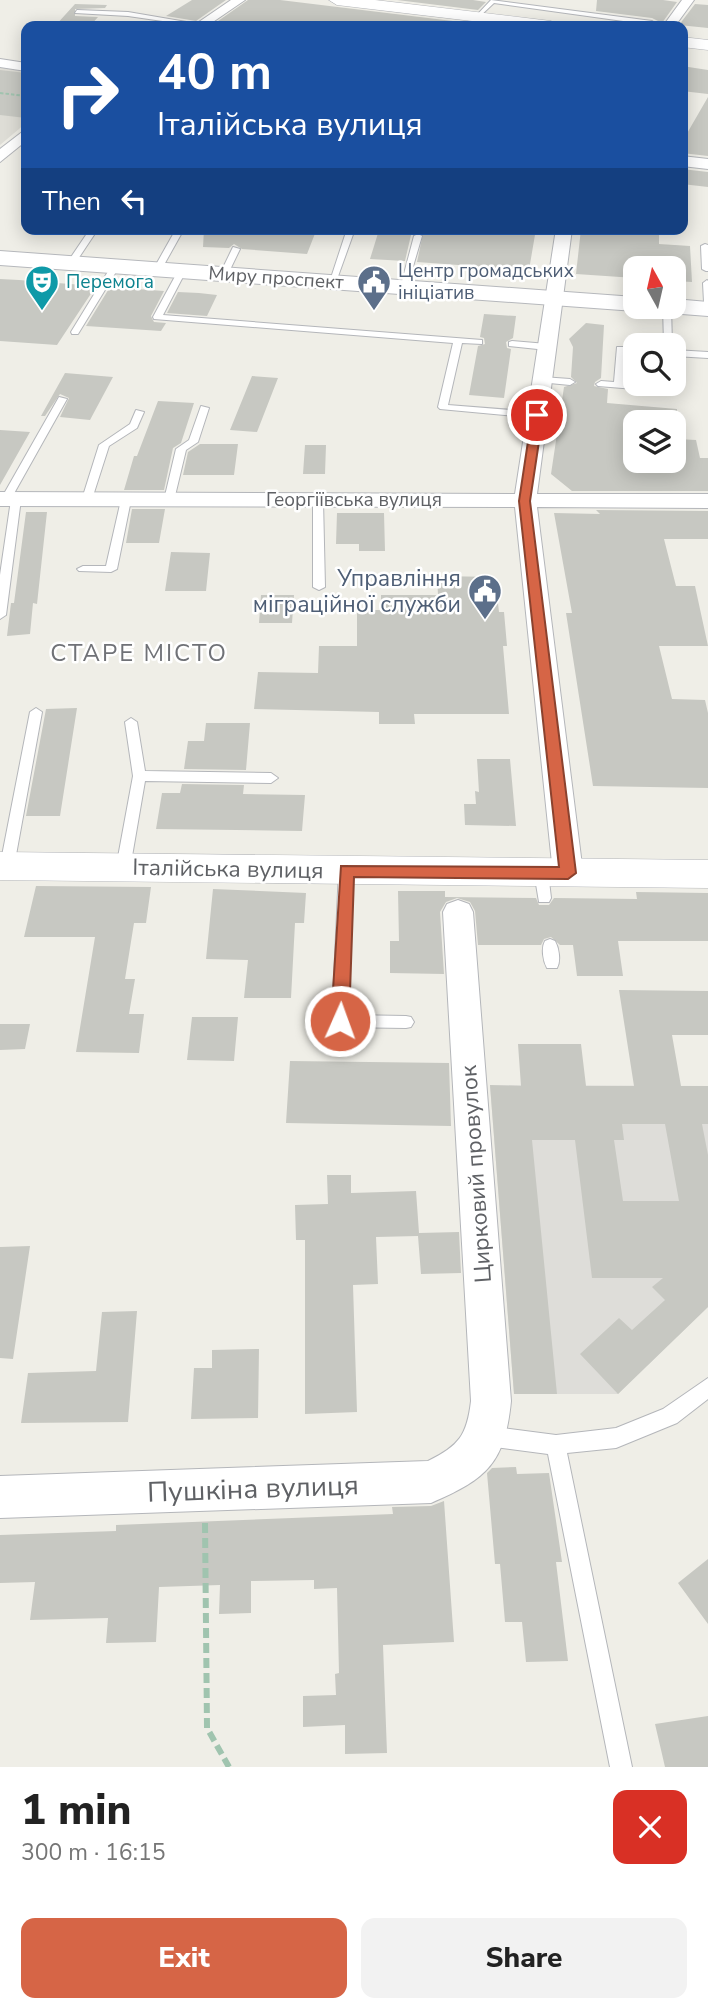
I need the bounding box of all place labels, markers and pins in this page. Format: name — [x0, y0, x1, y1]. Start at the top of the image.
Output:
place label: Центр громадських ініціатив — [398, 258, 574, 306]
theatre icon: Перемога — [23, 263, 61, 312]
public building icon: Центр громадських ініціатив — [355, 263, 393, 312]
place label: Перемога — [66, 269, 154, 295]
pin — [507, 385, 567, 445]
place label: Управління міграційної служби — [253, 563, 461, 620]
public building icon: Управління міграційної служби — [466, 572, 504, 621]

